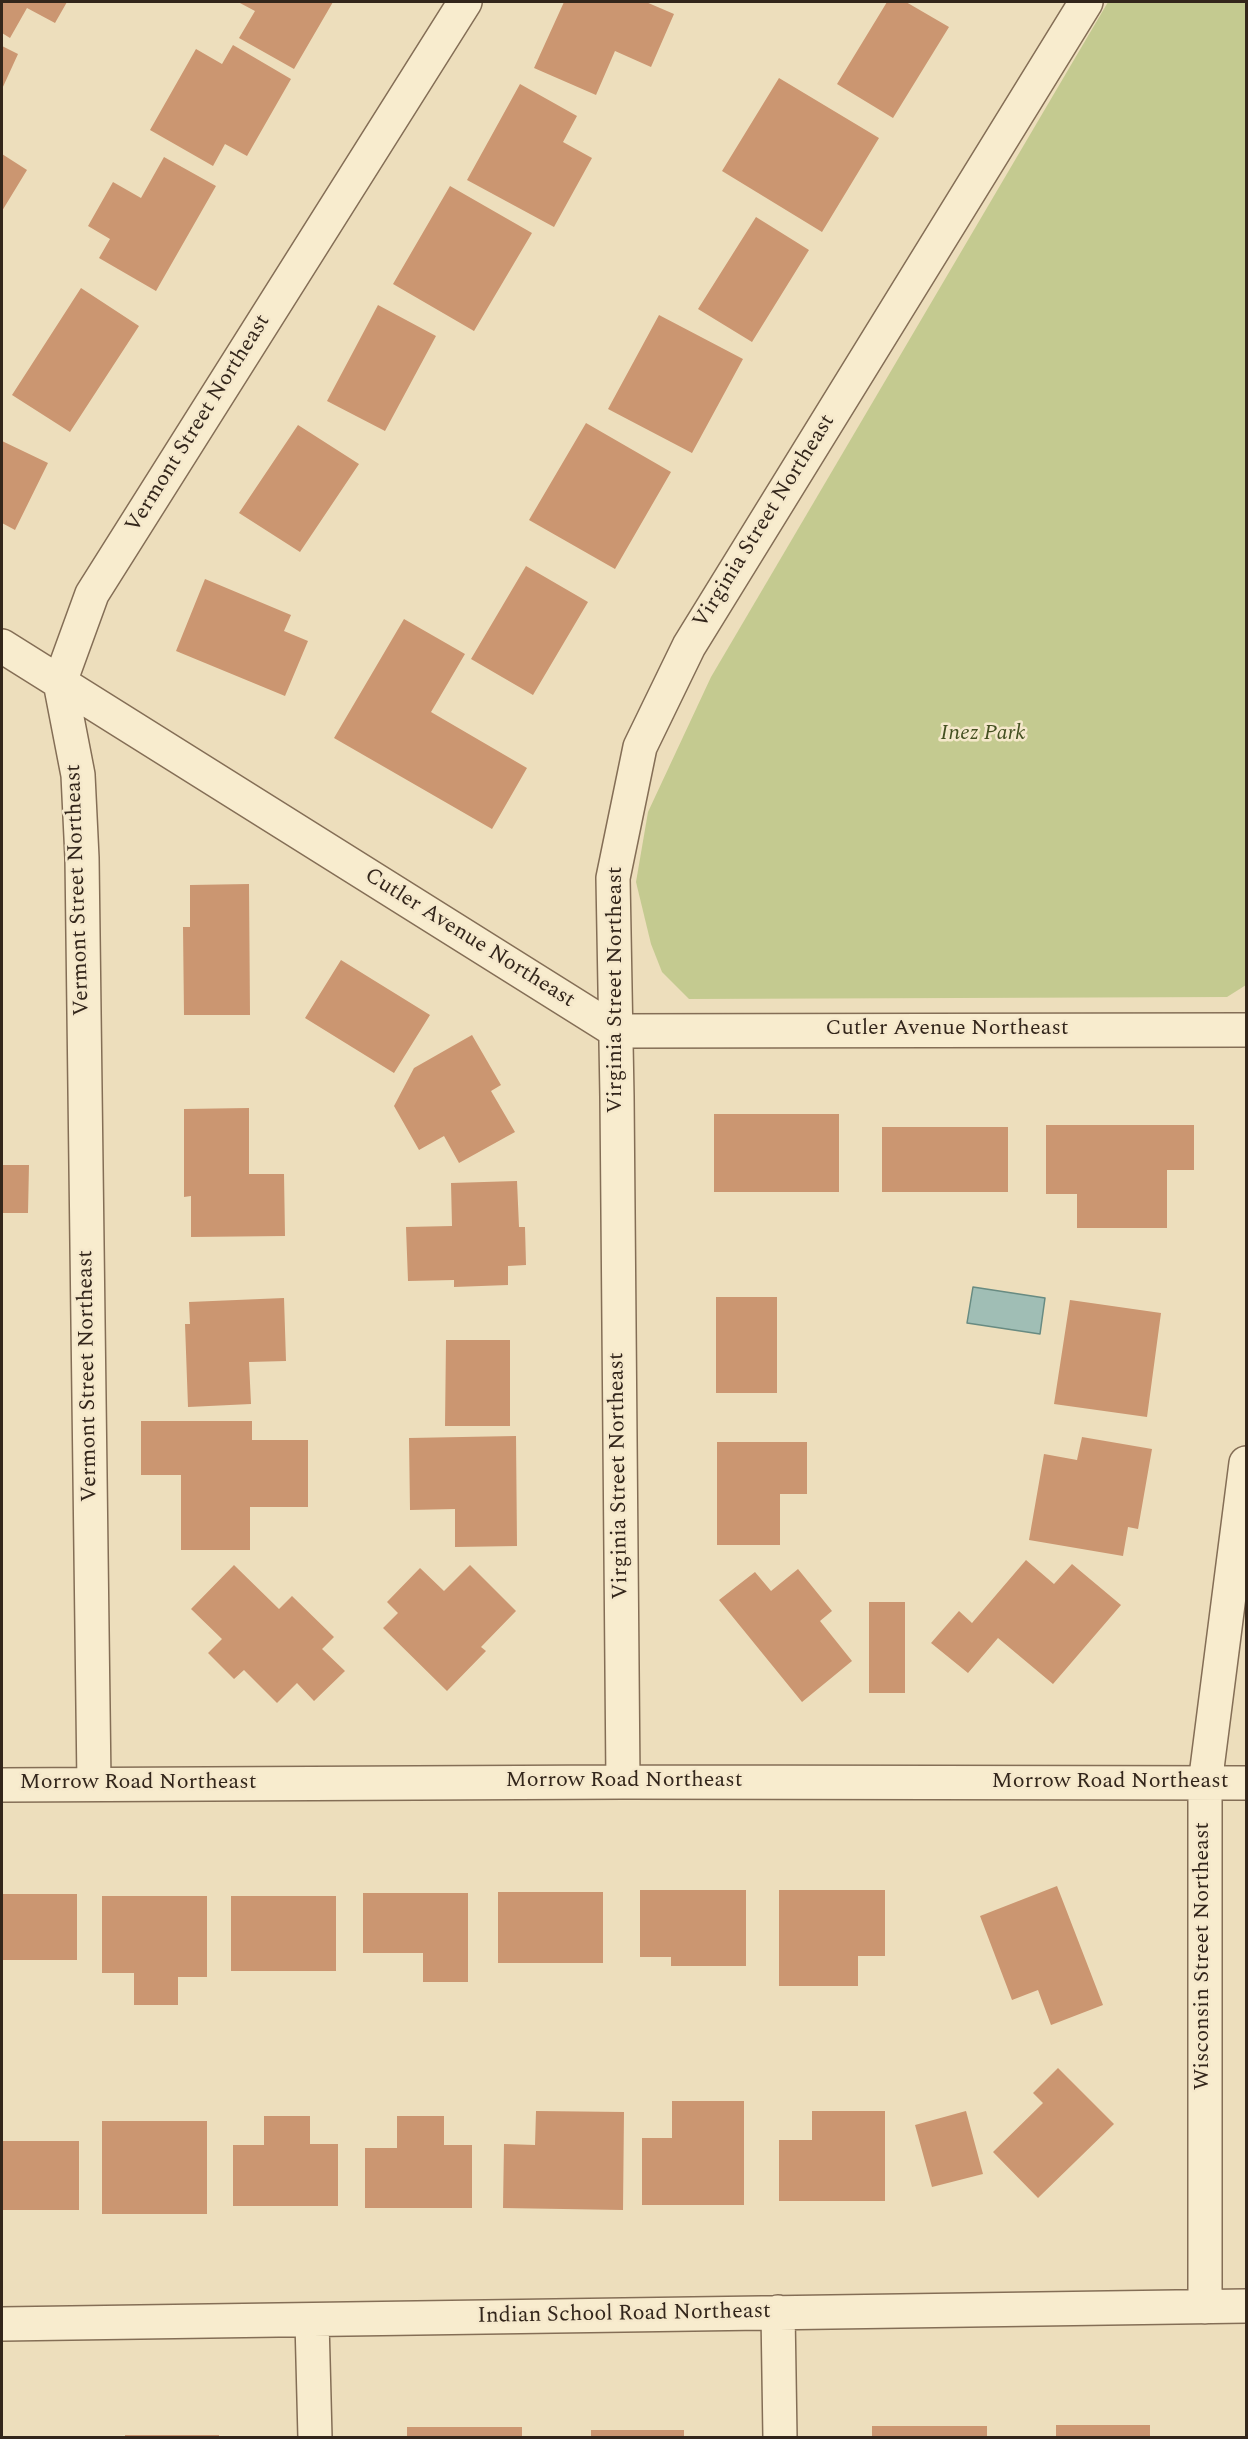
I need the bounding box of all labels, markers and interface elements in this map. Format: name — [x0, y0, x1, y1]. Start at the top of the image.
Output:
street label: Vermont Street Northeast — [121, 310, 277, 538]
street label: Virginia Street Northeast — [688, 410, 842, 634]
park label: Inez Park — [940, 722, 1026, 748]
street label: Vermont Street Northeast — [61, 764, 97, 1016]
street label: Cutler Avenue Northeast — [359, 863, 579, 1015]
street label: Virginia Street Northeast — [604, 866, 630, 1114]
street label: Cutler Avenue Northeast — [826, 1017, 1068, 1043]
street label: Vermont Street Northeast — [74, 1250, 104, 1502]
street label: Virginia Street Northeast — [605, 1352, 635, 1600]
street label: Morrow Road Northeast — [506, 1769, 742, 1795]
street label: Morrow Road Northeast — [992, 1770, 1228, 1796]
street label: Morrow Road Northeast — [20, 1771, 256, 1797]
street label: Wisconsin Street Northeast — [1191, 1822, 1217, 2090]
street label: Indian School Road Northeast — [477, 2299, 771, 2331]

